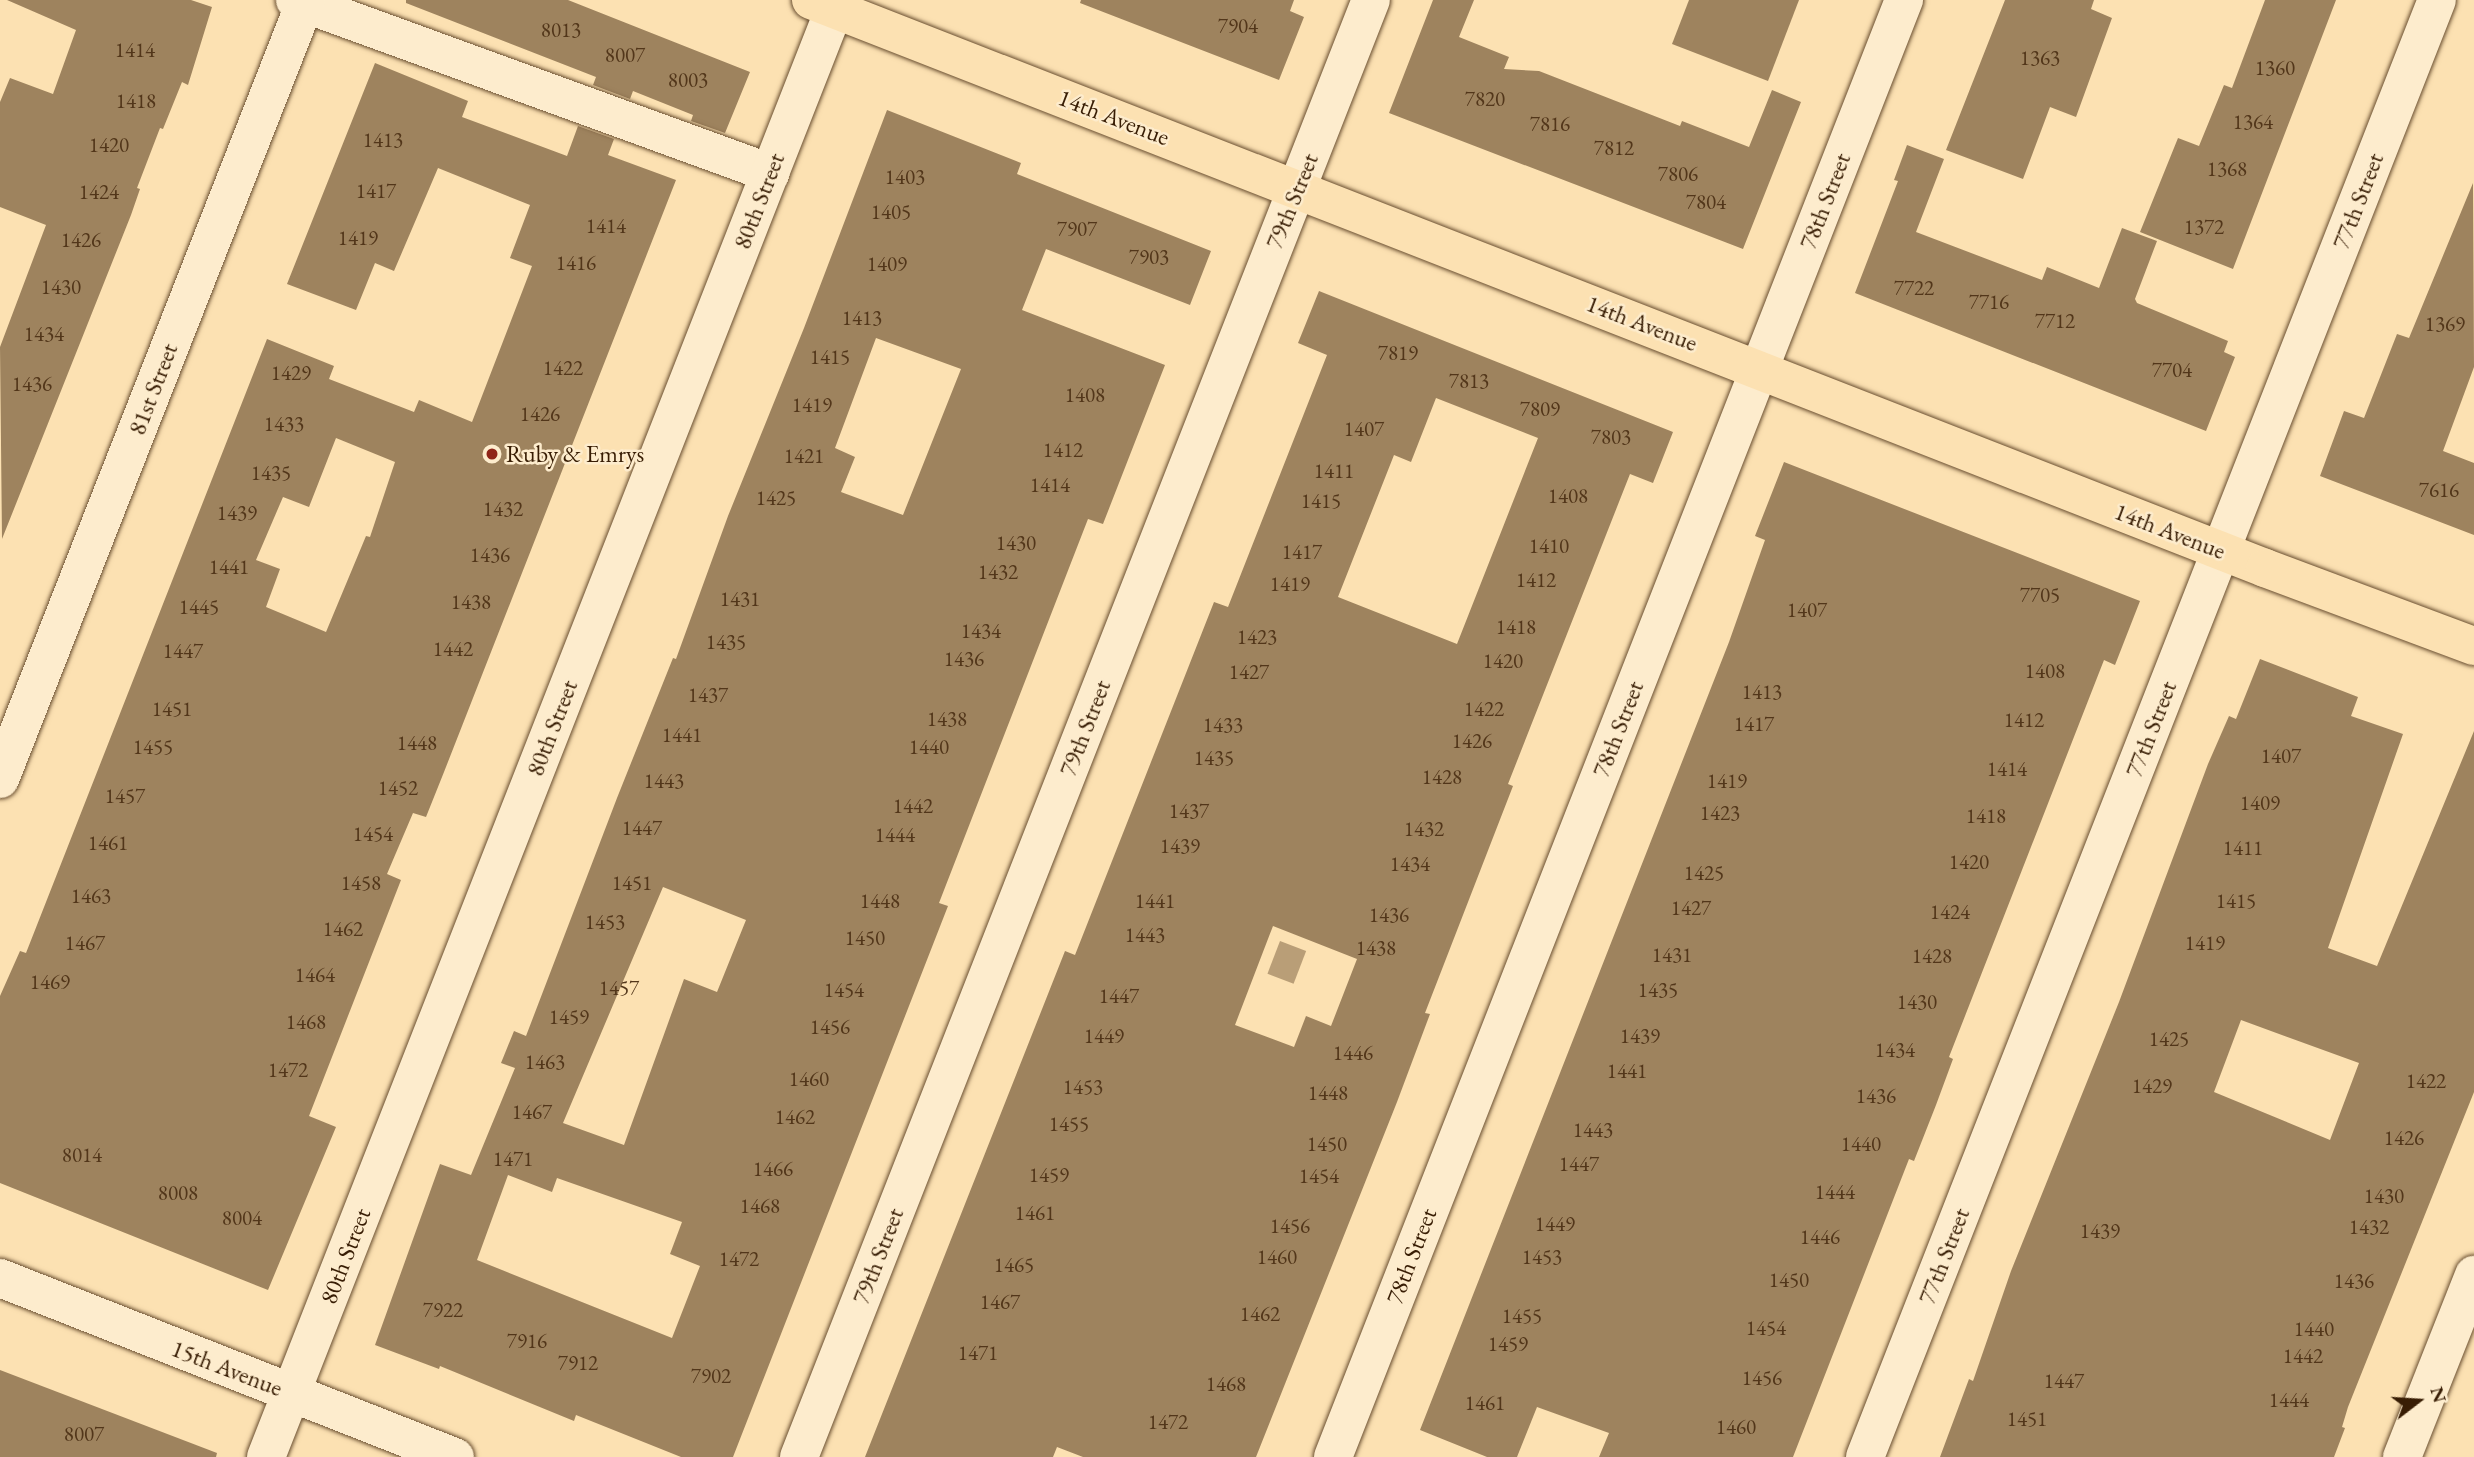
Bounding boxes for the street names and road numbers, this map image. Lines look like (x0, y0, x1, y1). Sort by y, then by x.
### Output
street label: 14th Avenue (1054, 83, 1174, 151)
street label: 80th Street (728, 149, 790, 253)
street label: 79th Street (1260, 149, 1324, 253)
street label: 78th Street (1794, 149, 1856, 253)
street label: 77th Street (2327, 149, 2389, 253)
street label: 14th Avenue (1582, 289, 1702, 357)
street label: 81st Street (122, 339, 184, 439)
street label: 14th Avenue (2110, 497, 2230, 565)
street label: 80th Street (521, 676, 583, 780)
street label: 79th Street (1054, 676, 1116, 780)
street label: 78th Street (1587, 677, 1649, 781)
street label: 77th Street (2120, 677, 2182, 781)
street label: 80th Street (314, 1204, 376, 1308)
street label: 79th Street (847, 1204, 909, 1308)
street label: 78th Street (1380, 1204, 1442, 1308)
street label: 77th Street (1913, 1204, 1975, 1308)
street label: 15th Avenue (167, 1334, 287, 1402)

